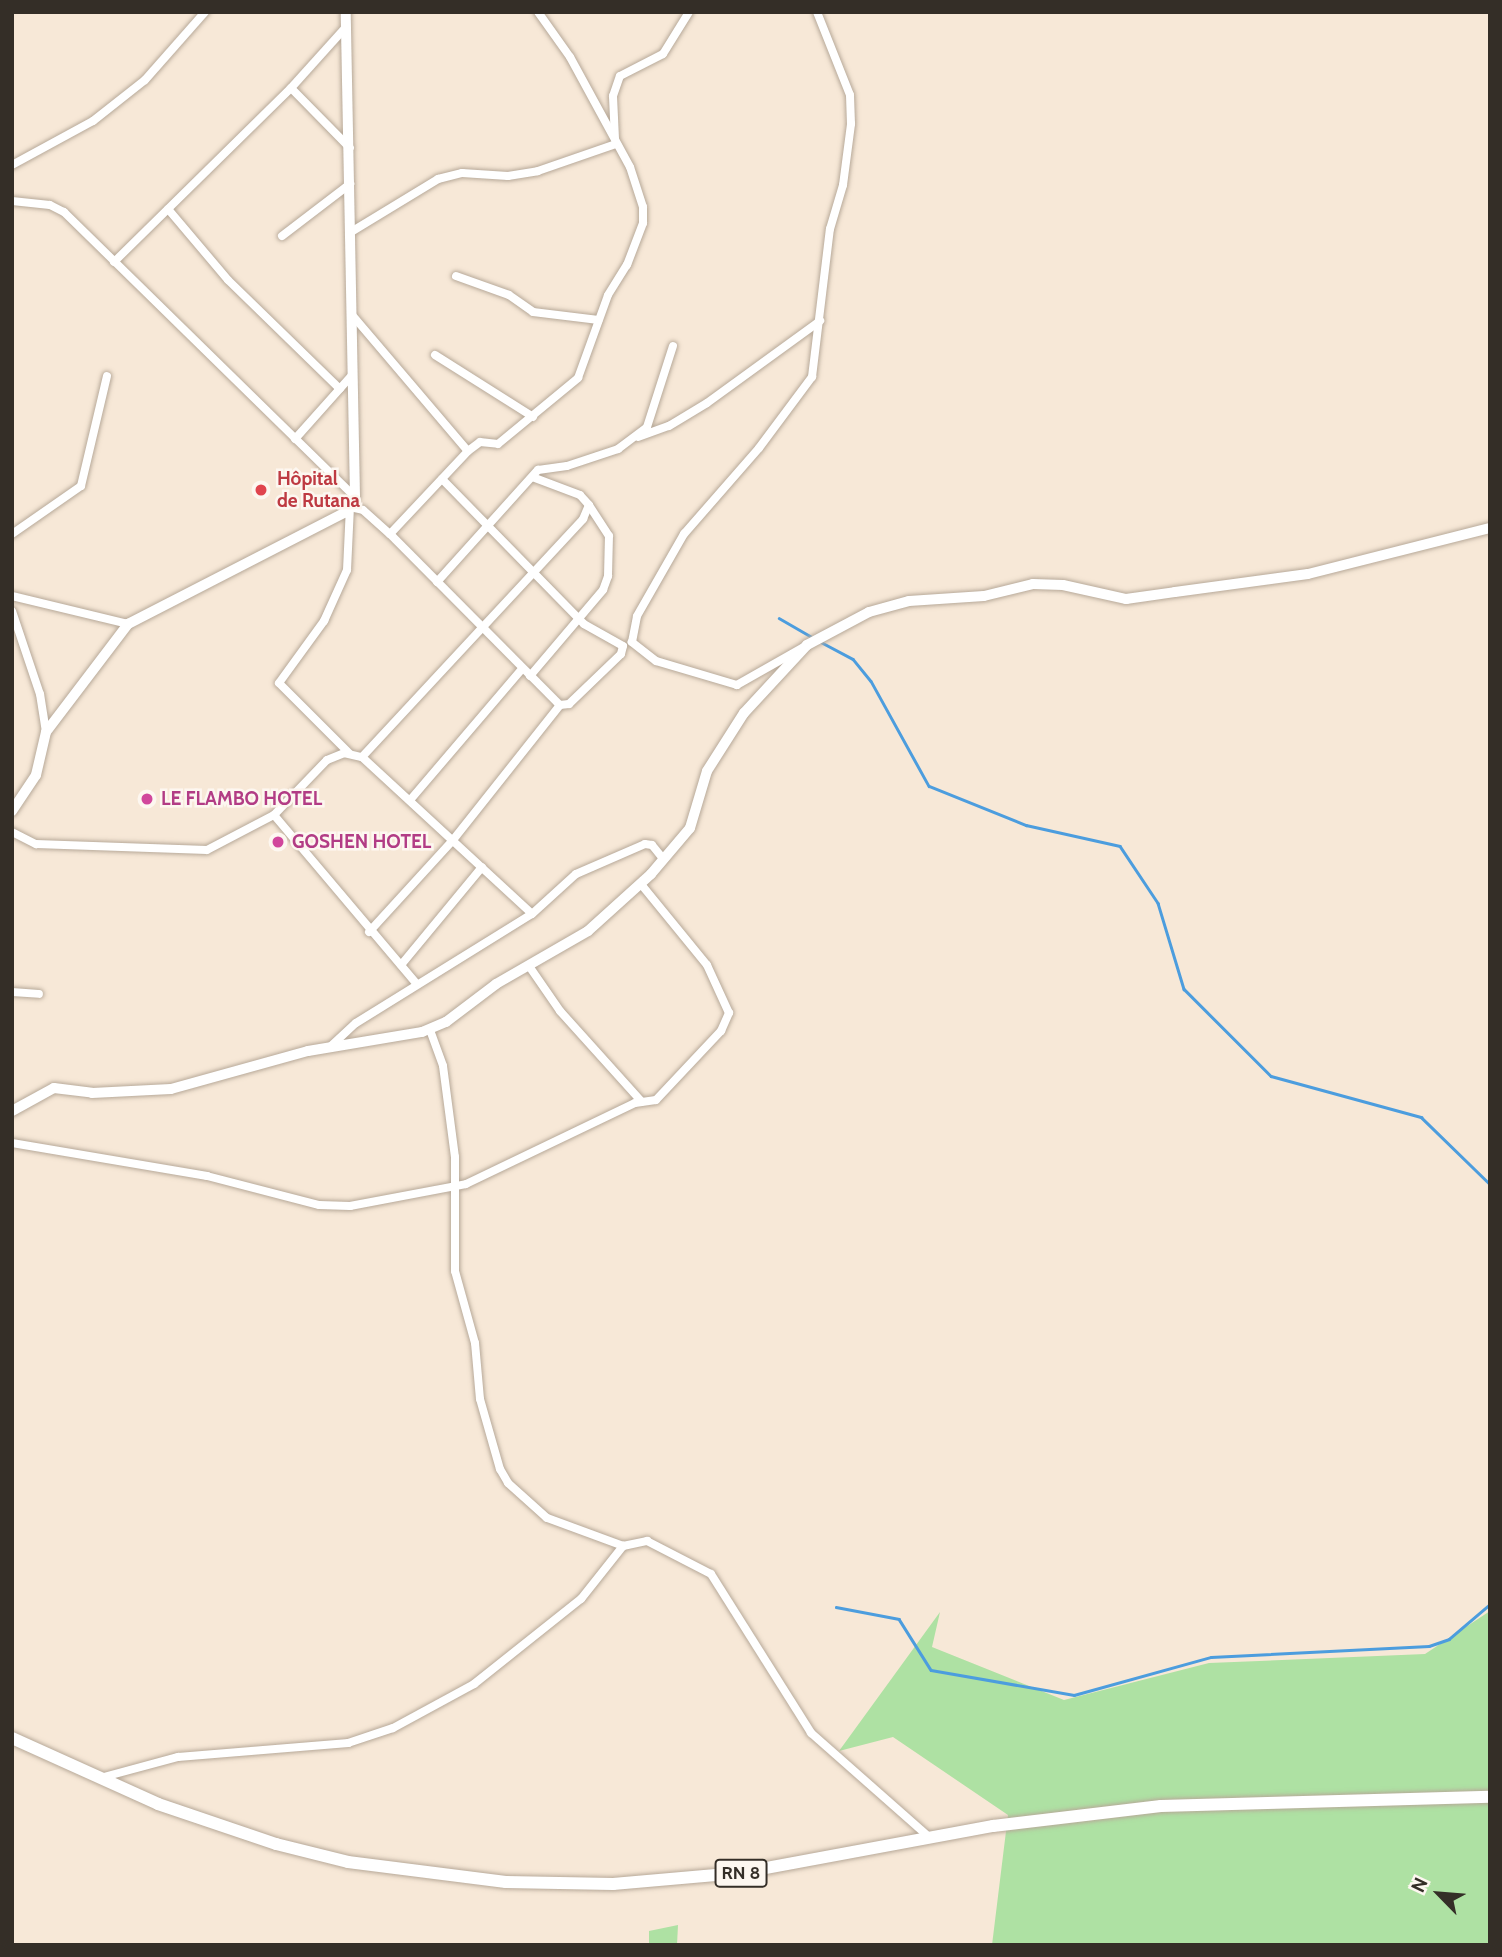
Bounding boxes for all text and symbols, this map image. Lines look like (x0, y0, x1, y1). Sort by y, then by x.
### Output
place label: Hôpital de Rutana (277, 468, 360, 512)
marker: Hôpital de Rutana (251, 480, 271, 500)
place label: LE FLAMBO HOTEL (161, 788, 322, 810)
marker: LE FLAMBO HOTEL (139, 791, 155, 807)
place label: GOSHEN HOTEL (292, 831, 431, 853)
marker: GOSHEN HOTEL (270, 834, 286, 850)
road number: RN 8 (713, 1858, 769, 1887)
north arrow (1404, 1859, 1474, 1929)
text: N (1406, 1874, 1433, 1896)

